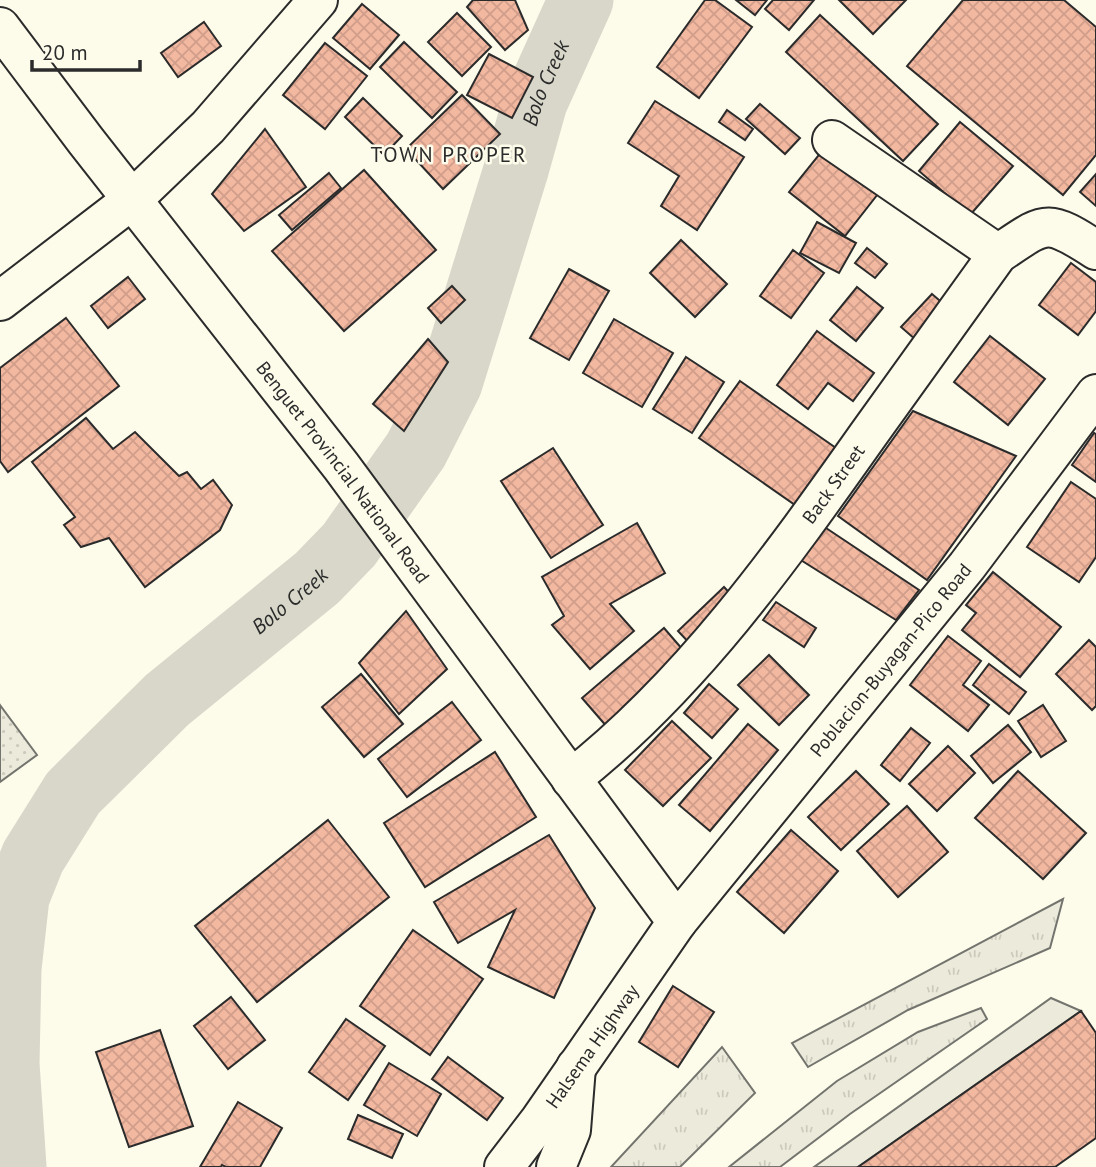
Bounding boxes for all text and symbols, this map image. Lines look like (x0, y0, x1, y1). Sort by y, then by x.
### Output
scale bar (32, 28, 140, 72)
water label: Bolo Creek (516, 34, 575, 129)
text: 20 m (42, 39, 88, 66)
district label: TOWN PROPER (371, 141, 527, 168)
street label: Benguet Provincial National Road (251, 356, 435, 588)
street label: Back Street (797, 439, 870, 528)
street label: Poblacion-Buyagan-Pico Road (805, 558, 976, 762)
water label: Bolo Creek (246, 561, 334, 640)
street label: Halsema Highway (540, 979, 644, 1113)

